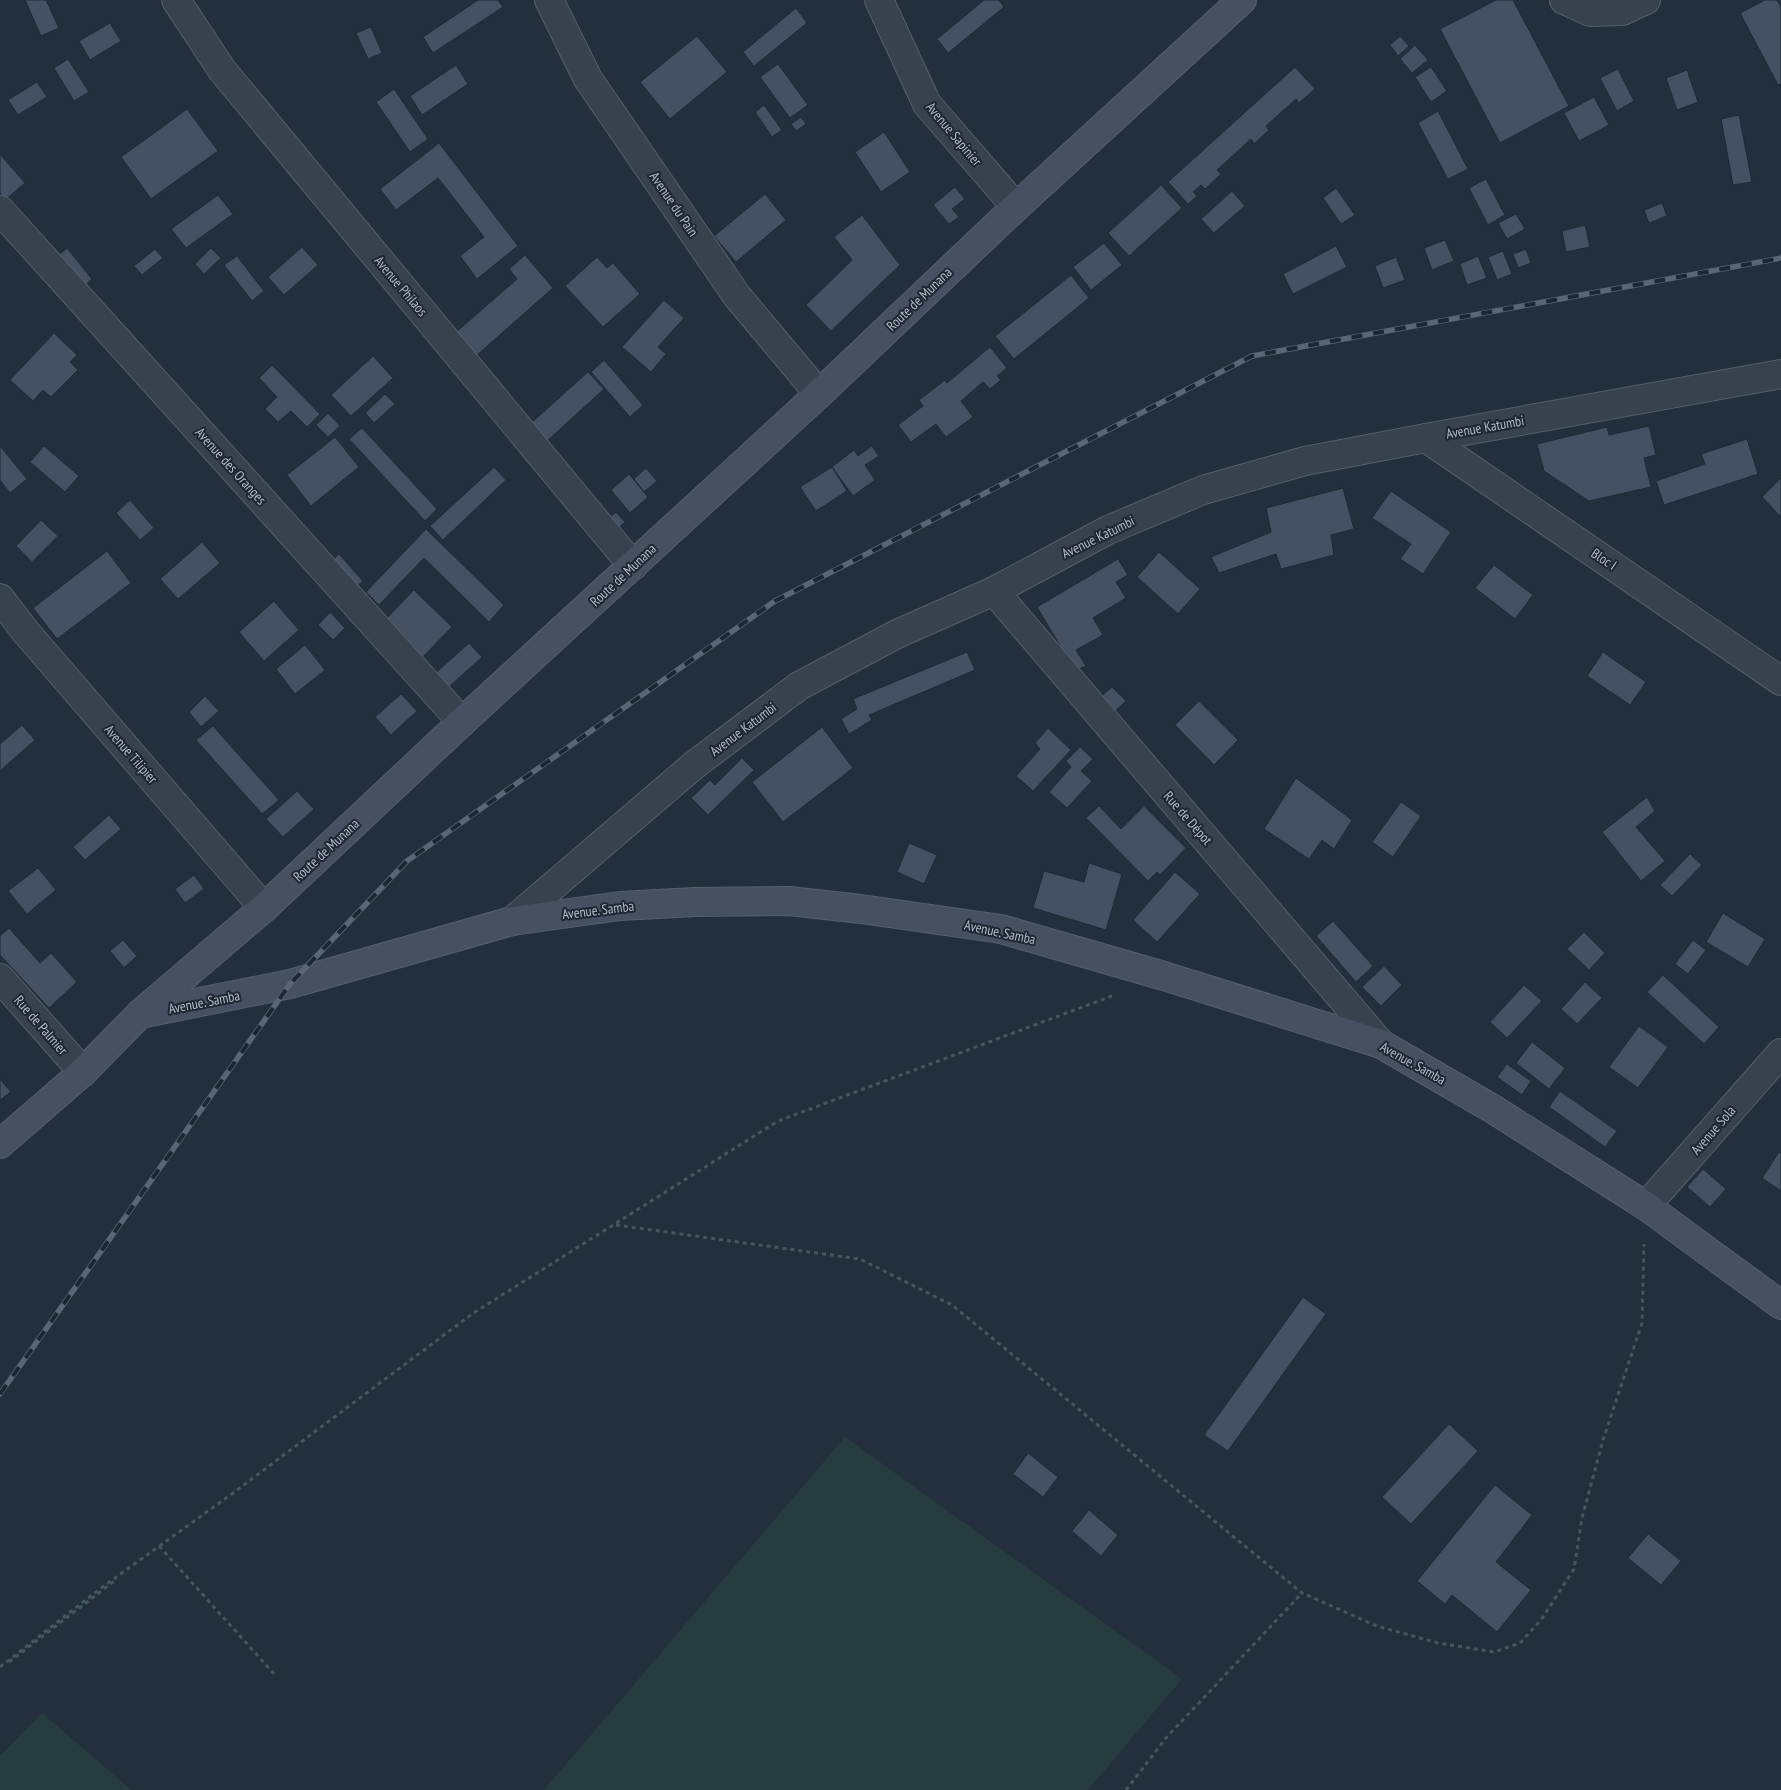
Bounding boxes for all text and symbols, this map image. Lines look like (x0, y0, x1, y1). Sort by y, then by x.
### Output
street label: Avenue Sapinier (922, 98, 986, 170)
street label: Avenue du Pain (646, 168, 702, 240)
street label: Avenue Philaos (370, 252, 432, 320)
street label: Route de Munana (883, 263, 955, 335)
street label: Avenue Katumbi (1445, 411, 1525, 443)
street label: Avenue des Oranges (192, 424, 271, 509)
street label: Avenue Katumbi (1059, 512, 1137, 562)
street label: Route de Munana (586, 540, 660, 610)
street label: Bloc I (1588, 544, 1620, 574)
street label: Avenue Katumbi (706, 698, 780, 760)
street label: Avenue Tilipier (100, 721, 162, 787)
street label: Rue de Dépot (1160, 787, 1216, 849)
street label: Route de Munana (289, 815, 363, 885)
street label: Avenue. Samba (561, 897, 635, 923)
street label: Avenue. Samba (963, 916, 1037, 948)
street label: Avenue. Samba (167, 986, 241, 1018)
street label: Rue de Palmier (10, 992, 72, 1059)
street label: Avenue. Samba (1377, 1038, 1449, 1088)
street label: Avenue Sola (1687, 1102, 1739, 1158)

